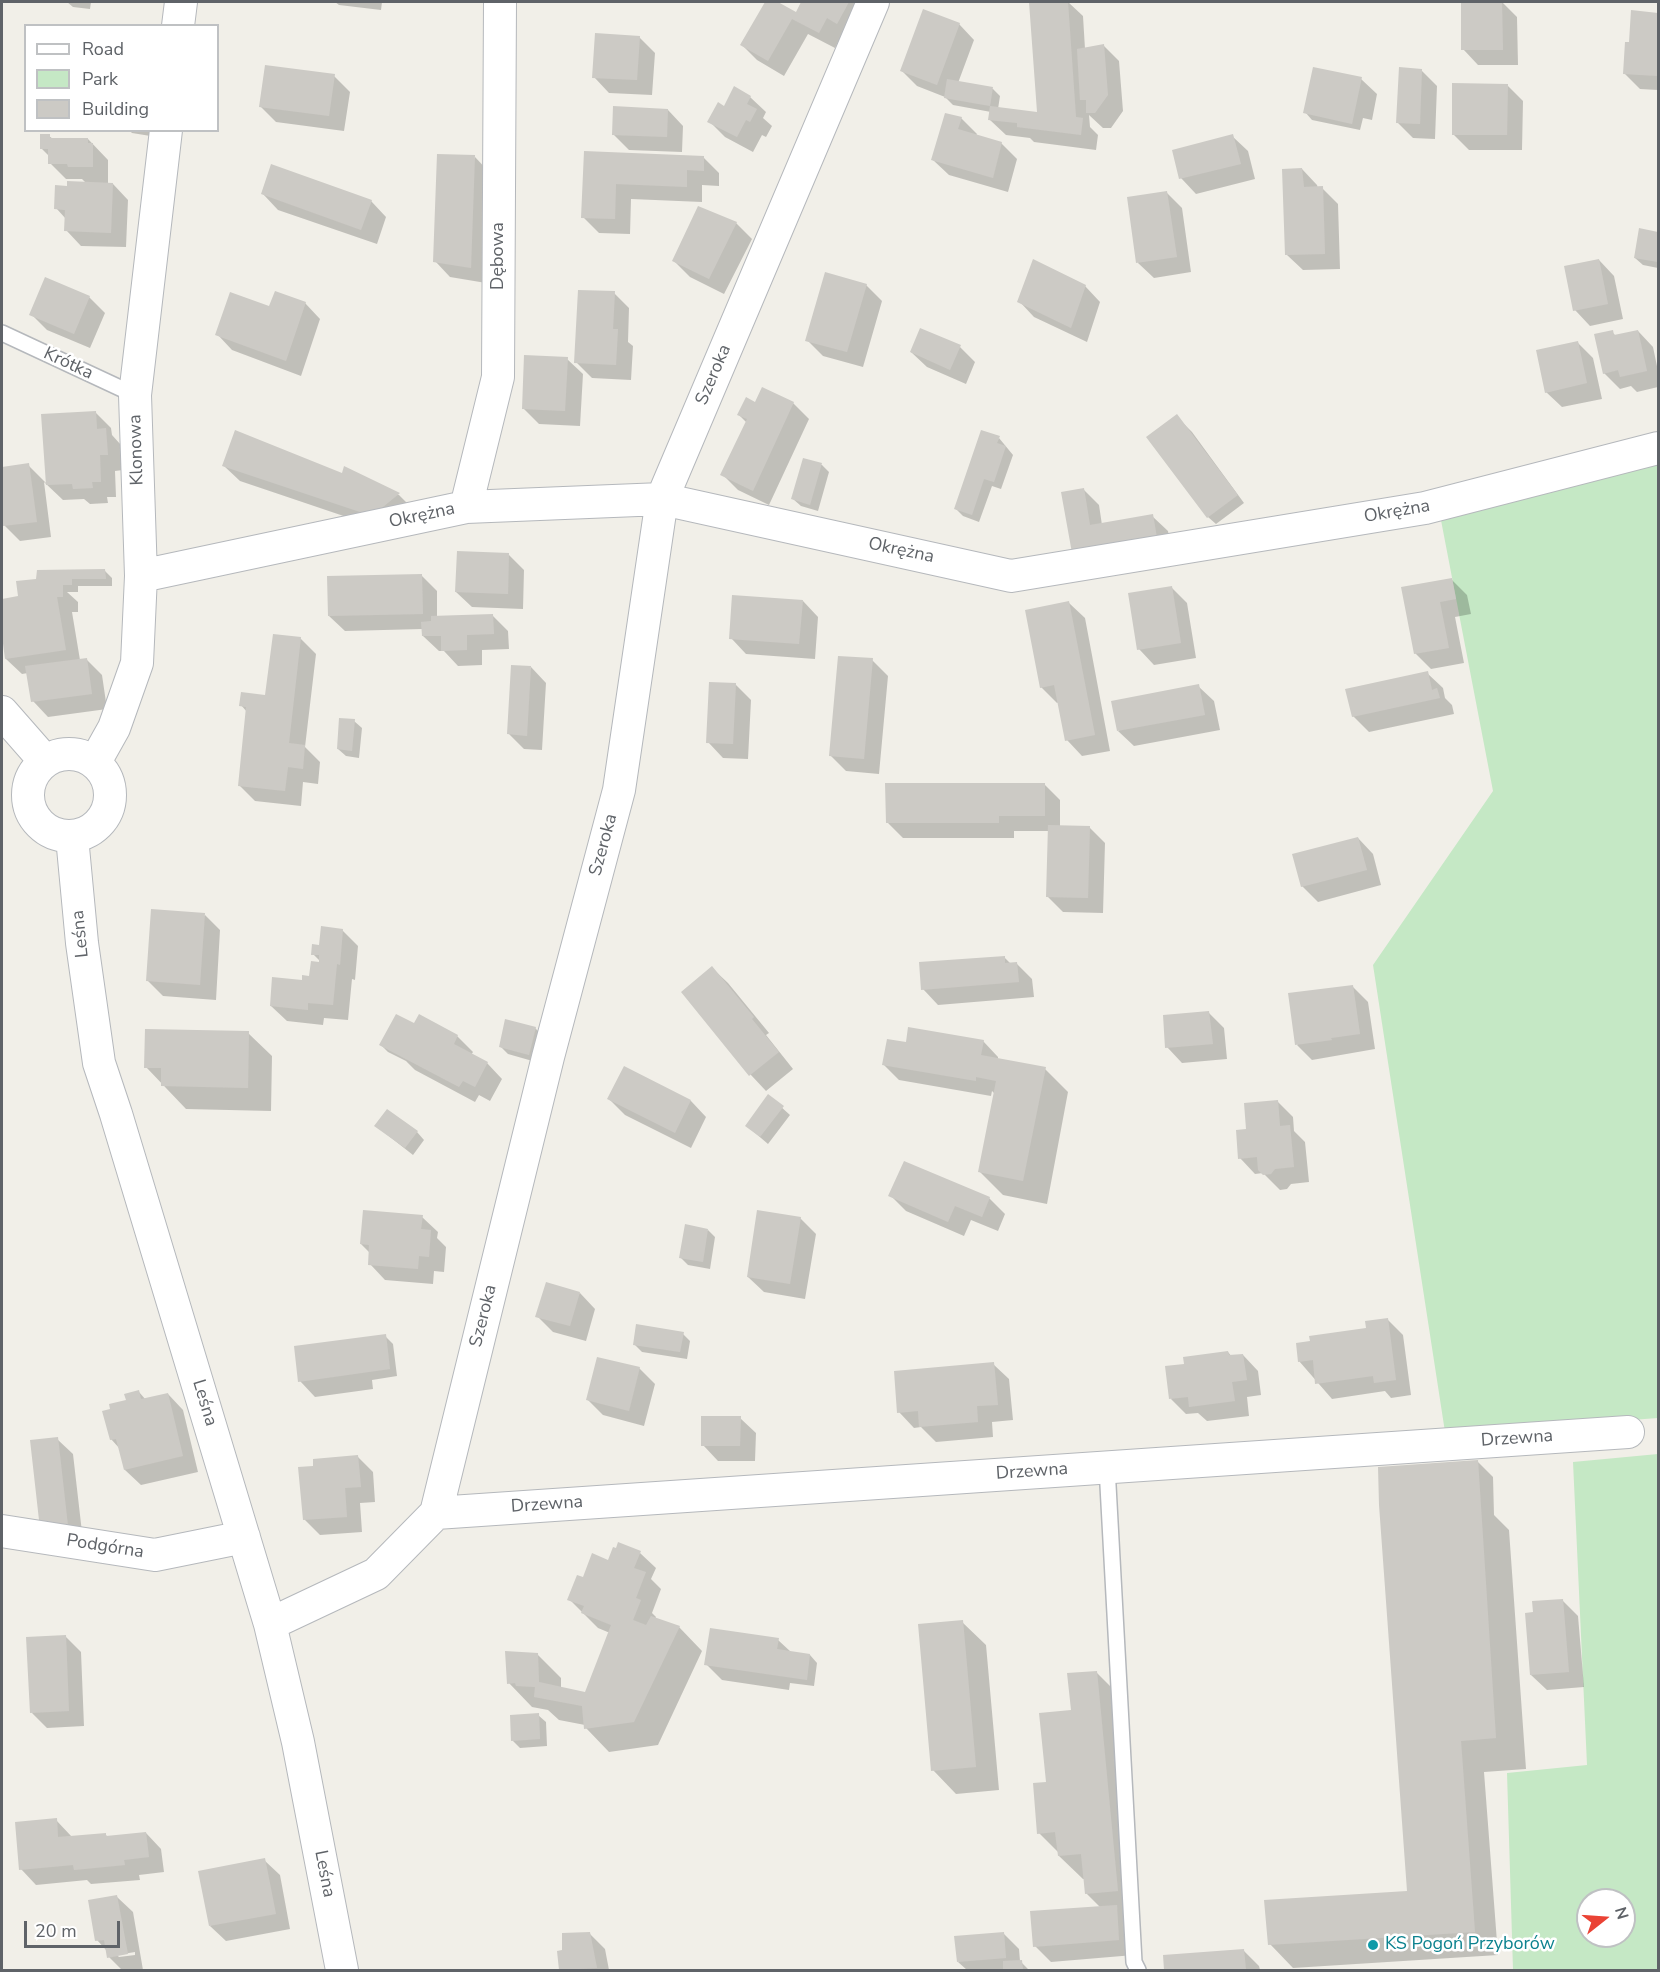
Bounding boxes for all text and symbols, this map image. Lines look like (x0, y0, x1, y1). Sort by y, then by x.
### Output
legend (24, 24, 219, 132)
text: Road (82, 37, 124, 61)
text: Park (82, 67, 118, 91)
text: Building (82, 97, 149, 121)
street label: Dębowa (488, 222, 510, 290)
street label: Szeroka (692, 342, 736, 408)
street label: Krótka (40, 343, 96, 385)
street label: Klonowa (125, 414, 149, 486)
street label: Okrężna (1362, 496, 1432, 528)
street label: Okrężna (387, 498, 457, 534)
street label: Okrężna (866, 533, 936, 569)
street label: Szeroka (585, 811, 623, 879)
street label: Leśna (68, 909, 94, 959)
street label: Szeroka (466, 1283, 502, 1349)
street label: Leśna (187, 1377, 221, 1429)
street label: Drzewna (1480, 1426, 1554, 1452)
street label: Drzewna (995, 1459, 1069, 1485)
street label: Drzewna (510, 1492, 584, 1518)
street label: Podgórna (65, 1530, 145, 1564)
street label: Leśna (309, 1849, 339, 1899)
north arrow (1576, 1888, 1636, 1948)
text: N (1609, 1904, 1634, 1922)
scale bar (27, 1909, 123, 1947)
text: 20 m (35, 1919, 77, 1943)
place label: KS Pogoń Przyborów (1385, 1934, 1555, 1956)
marker: KS Pogoń Przyborów (1366, 1938, 1380, 1952)

